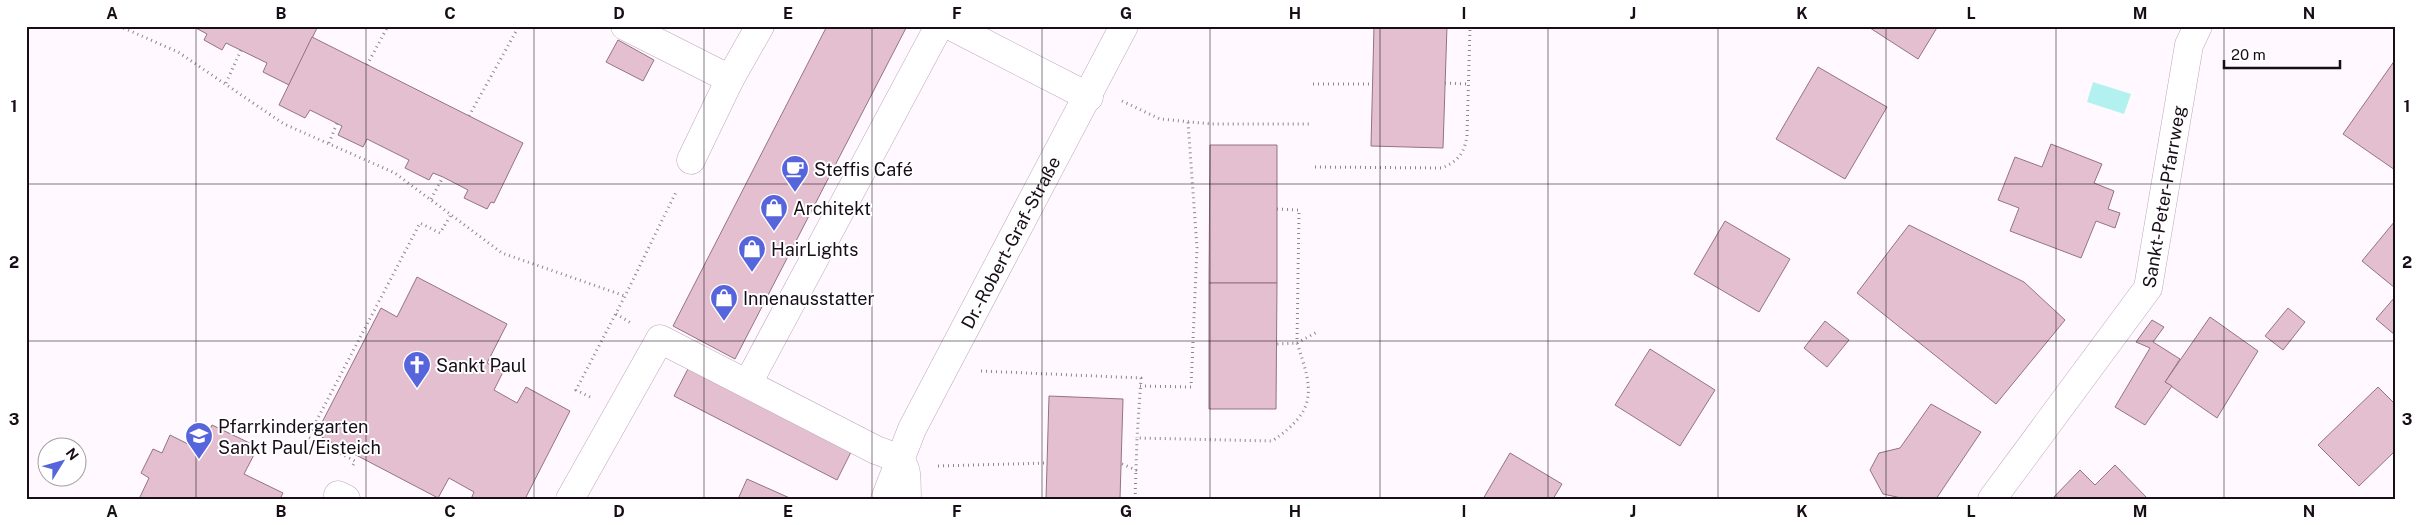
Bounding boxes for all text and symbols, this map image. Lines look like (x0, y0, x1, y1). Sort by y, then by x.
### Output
text: A (106, 4, 118, 23)
text: B (276, 4, 287, 23)
text: C (444, 4, 456, 23)
text: D (613, 4, 625, 23)
text: E (783, 4, 793, 23)
text: F (952, 4, 962, 23)
text: G (1120, 4, 1132, 23)
text: H (1289, 4, 1301, 23)
text: I (1462, 4, 1466, 23)
text: J (1630, 4, 1636, 23)
text: K (1796, 4, 1808, 23)
text: L (1966, 4, 1976, 23)
text: M (2133, 4, 2147, 23)
text: N (2303, 4, 2315, 23)
scale bar (2224, 38, 2340, 70)
text: 20 m (2231, 46, 2266, 63)
text: 1 (11, 97, 17, 116)
text: 1 (2404, 97, 2410, 116)
street label: Sankt-Peter-Pfarrweg (2138, 104, 2189, 290)
street label: Dr.-Robert-Graf-Straße (956, 153, 1064, 332)
cafe icon: Steffis Café (780, 154, 810, 193)
place label: Steffis Café (814, 159, 913, 180)
shop icon: Architekt (759, 193, 789, 232)
place label: Architekt (793, 198, 871, 219)
shop icon: HairLights (737, 234, 767, 273)
place label: HairLights (771, 239, 858, 260)
text: 2 (9, 253, 19, 272)
text: 2 (2402, 253, 2412, 272)
shop icon: Innenausstatter (709, 283, 739, 322)
place label: Innenausstatter (743, 288, 874, 309)
church icon: Sankt Paul (402, 350, 432, 389)
place label: Sankt Paul (436, 355, 527, 376)
text: 3 (9, 410, 19, 429)
text: 3 (2402, 410, 2412, 429)
place label: Pfarrkindergarten Sankt Paul/Eisteich (218, 416, 381, 458)
school or university icon: Pfarrkindergarten Sankt Paul/Eisteich (184, 421, 214, 460)
north arrow (38, 438, 88, 488)
text: N (63, 445, 82, 463)
text: A (106, 502, 118, 521)
text: B (276, 502, 287, 521)
text: C (444, 502, 456, 521)
text: D (613, 502, 625, 521)
text: E (783, 502, 793, 521)
text: F (952, 502, 962, 521)
text: G (1120, 502, 1132, 521)
text: H (1289, 502, 1301, 521)
text: I (1462, 502, 1466, 521)
text: J (1630, 502, 1636, 521)
text: K (1796, 502, 1808, 521)
text: L (1966, 502, 1976, 521)
text: M (2133, 502, 2147, 521)
text: N (2303, 502, 2315, 521)

